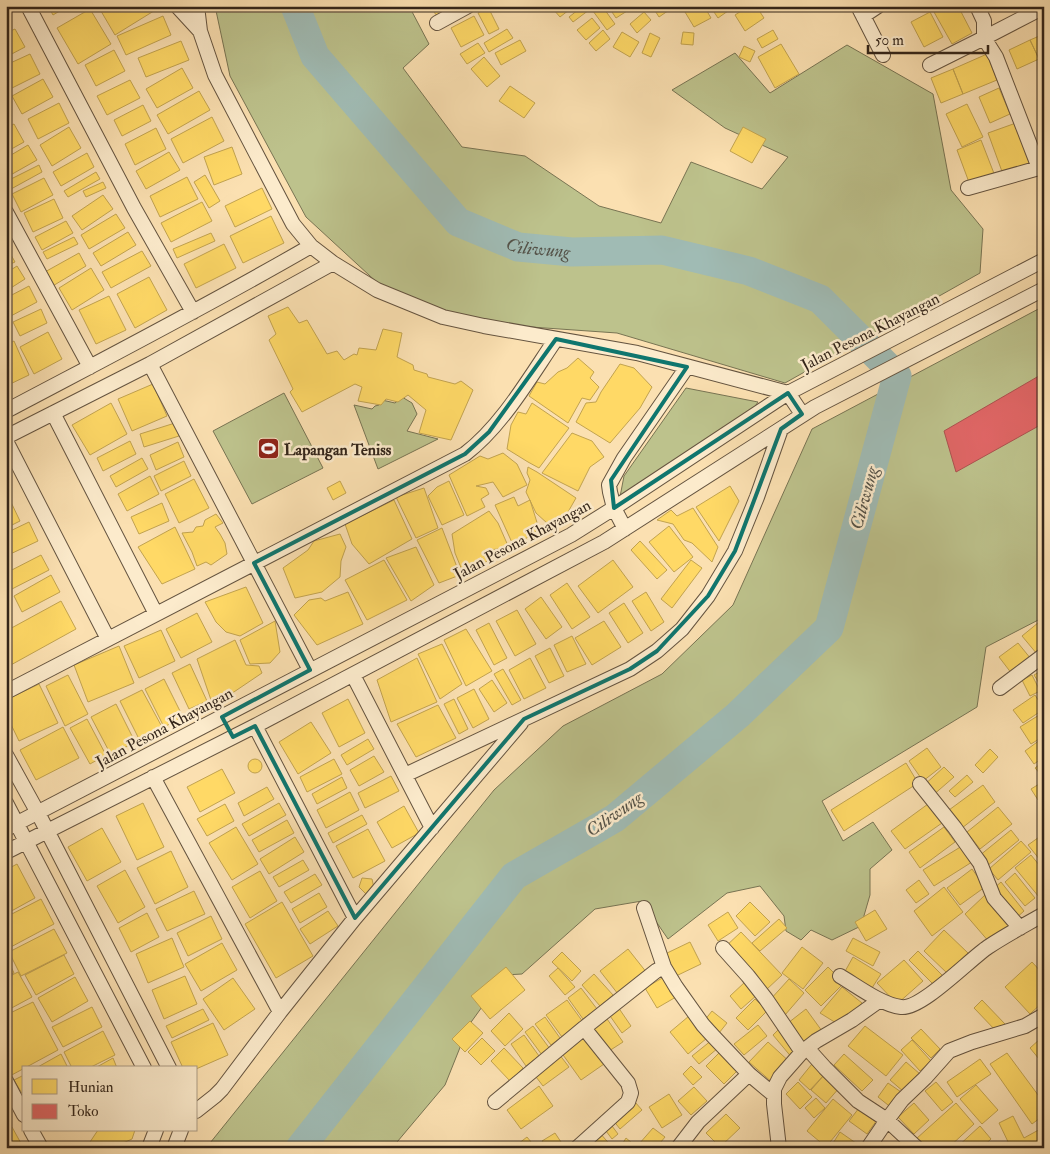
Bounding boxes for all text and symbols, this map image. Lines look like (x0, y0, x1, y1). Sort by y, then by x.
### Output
scale bar (868, 22, 988, 54)
text: 50 m (875, 31, 904, 50)
water label: Ciliwung (502, 232, 572, 264)
street label: Jalan Pesona Khayangan (797, 288, 943, 377)
sports icon: Lapangan Teniss (256, 437, 280, 461)
place label: Lapangan Teniss (284, 440, 392, 461)
water label: Ciliwung (845, 463, 884, 532)
street label: Jalan Pesona Khayangan (450, 495, 595, 586)
street label: Jalan Pesona Khayangan (92, 683, 237, 774)
water label: Ciliwung (581, 786, 648, 842)
legend (22, 1066, 198, 1132)
text: Hunian (68, 1078, 114, 1097)
text: Toko (68, 1102, 99, 1121)

